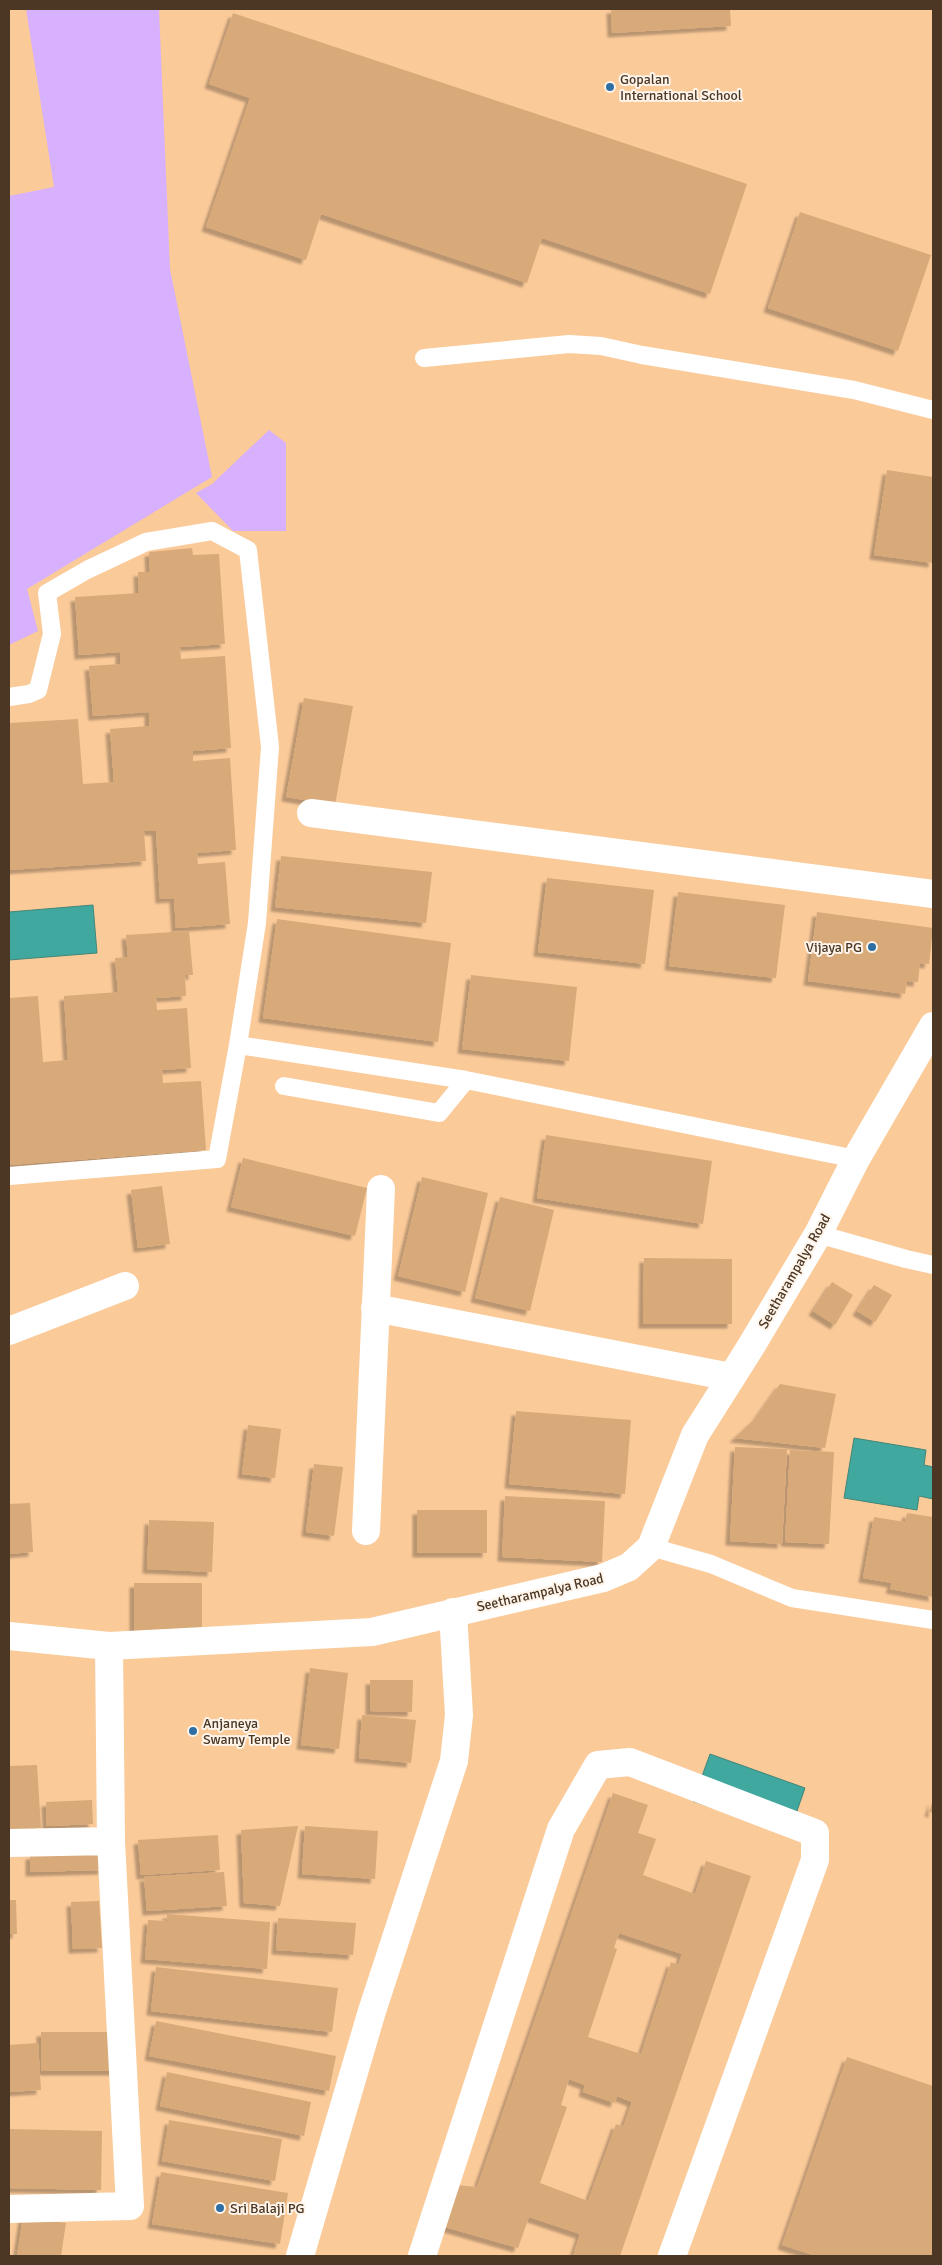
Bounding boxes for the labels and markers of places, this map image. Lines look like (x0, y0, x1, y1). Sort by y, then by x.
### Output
place label: Gopalan International School (620, 71, 742, 104)
marker: Gopalan International School (604, 81, 616, 93)
place label: Vijaya PG (806, 939, 862, 956)
marker: Vijaya PG (866, 941, 878, 953)
place label: Anjaneya Swamy Temple (203, 1715, 290, 1748)
marker: Anjaneya Swamy Temple (187, 1725, 199, 1737)
place label: Sri Balaji PG (230, 2200, 305, 2217)
marker: Sri Balaji PG (214, 2202, 226, 2214)

